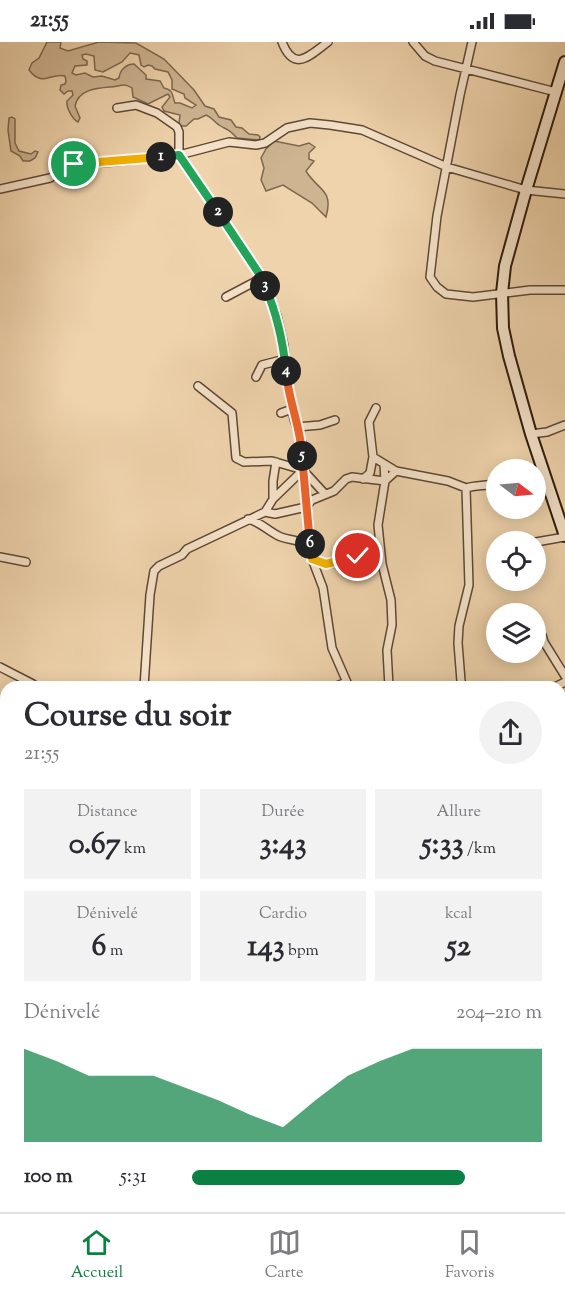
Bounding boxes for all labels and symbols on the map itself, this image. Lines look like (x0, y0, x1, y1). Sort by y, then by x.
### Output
pin (48, 138, 99, 189)
pin: 1 (146, 142, 176, 172)
pin: 2 (203, 197, 233, 227)
pin: 3 (250, 271, 280, 301)
pin: 4 (271, 356, 301, 386)
pin: 5 (287, 441, 317, 471)
north arrow (486, 459, 546, 519)
pin: 6 (295, 529, 325, 559)
pin (332, 530, 383, 581)

